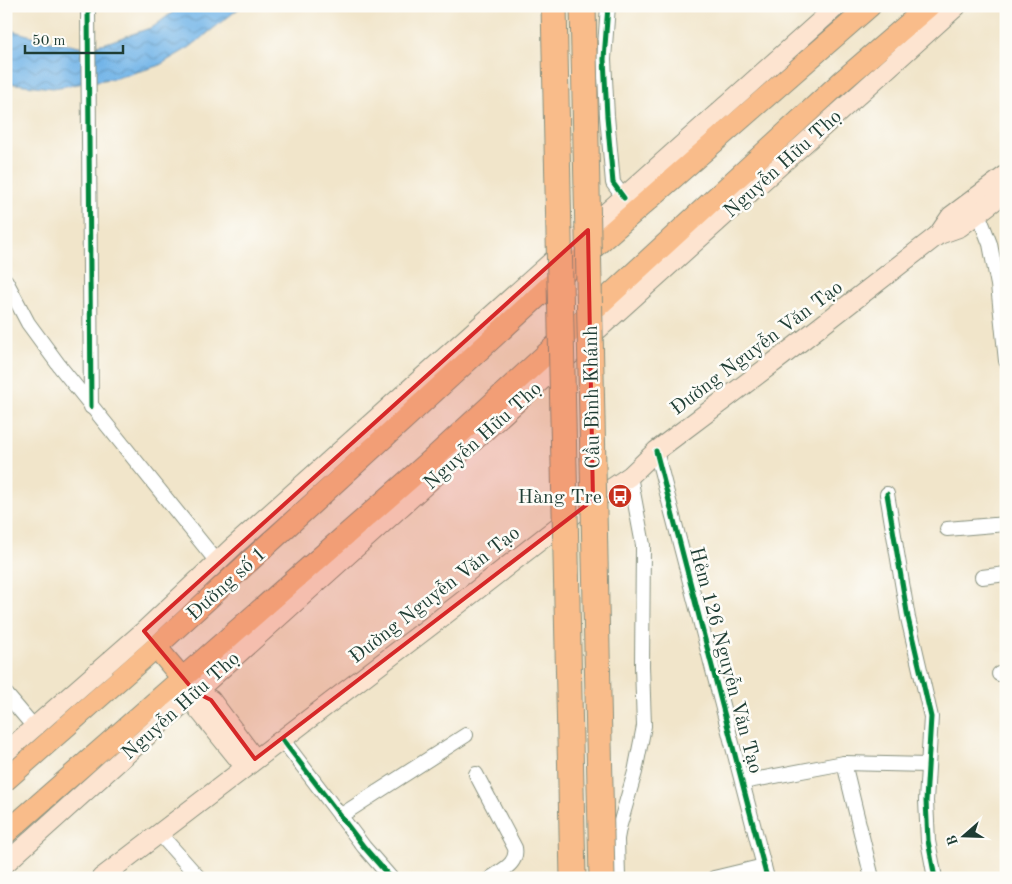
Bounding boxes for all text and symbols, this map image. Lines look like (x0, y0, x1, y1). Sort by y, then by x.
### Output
scale bar (25, 22, 122, 54)
text: 50 m (32, 34, 66, 49)
street label: Nguyễn Hữu Thọ (720, 106, 846, 222)
street label: Đường Nguyễn Văn Tạo (667, 277, 847, 420)
street label: Cầu Bình Khánh (580, 325, 604, 469)
street label: Nguyễn Hữu Thọ (420, 378, 546, 494)
bus stop icon: Hàng Tre (607, 483, 633, 509)
place label: Hàng Tre (517, 488, 602, 508)
street label: Đường Nguyễn Văn Tạo (346, 522, 524, 668)
street label: Đường số 1 (184, 544, 271, 625)
street label: Hẻm 126 Nguyễn Văn Tạo (685, 545, 766, 776)
street label: Nguyễn Hữu Thọ (118, 648, 244, 764)
north arrow (940, 812, 990, 862)
text: B (944, 833, 961, 847)

